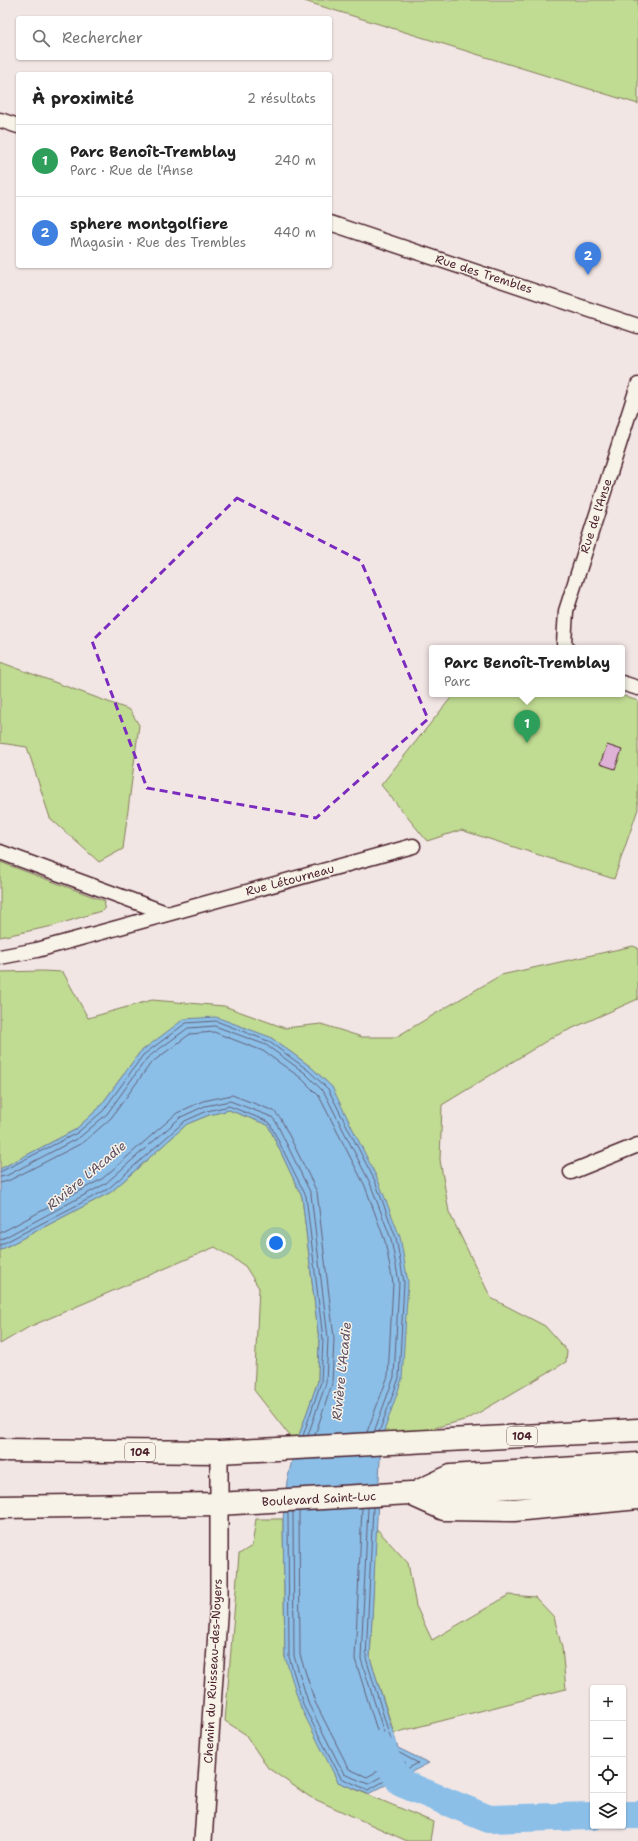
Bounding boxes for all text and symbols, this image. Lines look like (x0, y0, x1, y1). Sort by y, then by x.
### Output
search box (16, 16, 332, 60)
icon: search (30, 27, 52, 49)
text: Rechercher (62, 28, 143, 48)
text: À proximité (32, 87, 134, 109)
text: 2 résultats (247, 90, 316, 107)
text: Parc Benoît-Tremblay (70, 142, 236, 162)
text: 1 (42, 152, 48, 169)
text: 240 m (274, 152, 316, 169)
text: Parc · Rue de l'Anse (70, 162, 193, 179)
text: sphere montgolfiere (70, 214, 228, 234)
text: 2 (40, 224, 50, 241)
text: 440 m (274, 224, 316, 241)
text: Magasin · Rue des Trembles (70, 234, 246, 251)
pin: 2 (575, 242, 601, 275)
street label: Rue des Trembles (433, 251, 535, 297)
street label: Rue de l'Anse (576, 476, 616, 555)
popup (429, 645, 625, 697)
text: Parc Benoît-Tremblay (444, 653, 610, 673)
text: Parc (444, 673, 471, 690)
pin: 1 (514, 710, 540, 743)
street label: Rue Létourneau (244, 860, 336, 900)
water label: Rivière L'Acadie (43, 1137, 130, 1214)
your location (266, 1233, 286, 1253)
water label: Rivière L'Acadie (328, 1321, 355, 1421)
road number: 104 (507, 1427, 537, 1445)
road number: 104 (125, 1443, 155, 1461)
street label: Boulevard Saint-Luc (261, 1488, 377, 1510)
street label: Chemin du Ruisseau-des-Noyers (200, 1578, 226, 1764)
map controls (590, 1685, 626, 1829)
button: + (590, 1685, 626, 1721)
button: − (590, 1721, 626, 1757)
button: locate (590, 1757, 626, 1793)
button: layers (590, 1793, 626, 1829)

